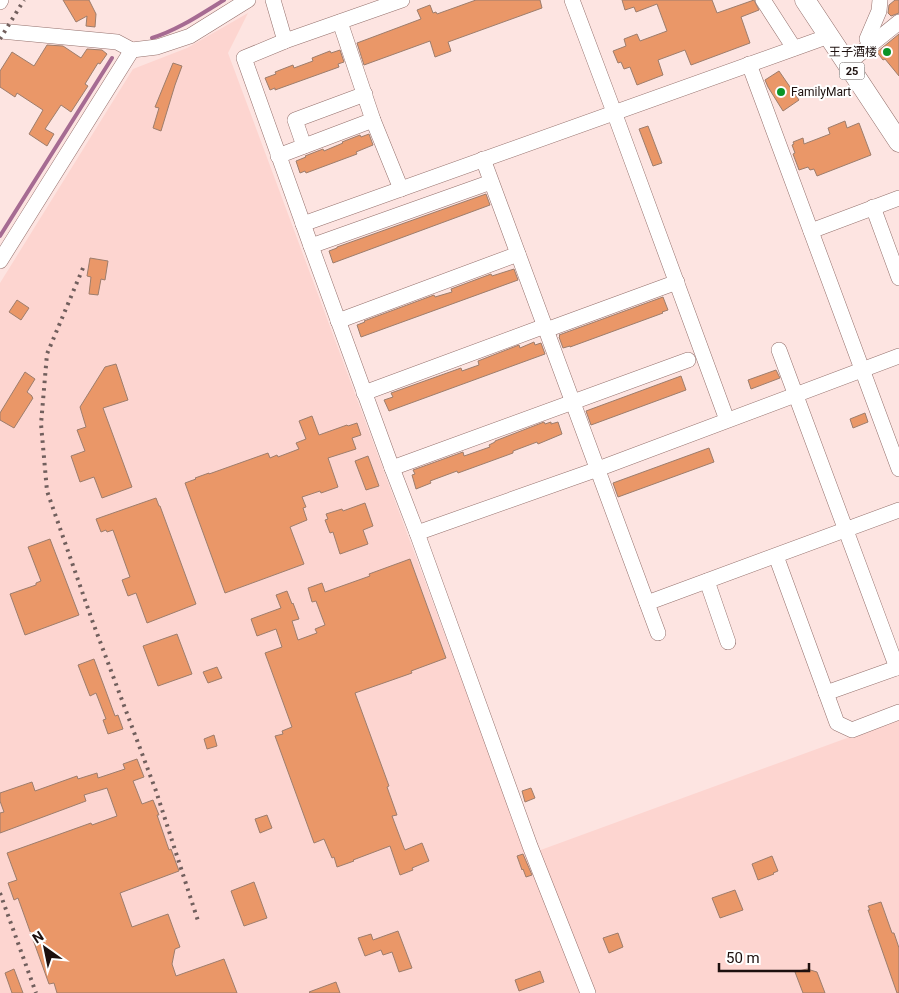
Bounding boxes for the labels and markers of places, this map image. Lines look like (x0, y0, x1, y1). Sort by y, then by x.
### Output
place label: 王子酒楼 (829, 45, 877, 59)
marker: 王子酒楼 (881, 46, 893, 58)
place label: FamilyMart (791, 85, 851, 99)
marker: FamilyMart (775, 86, 787, 98)

